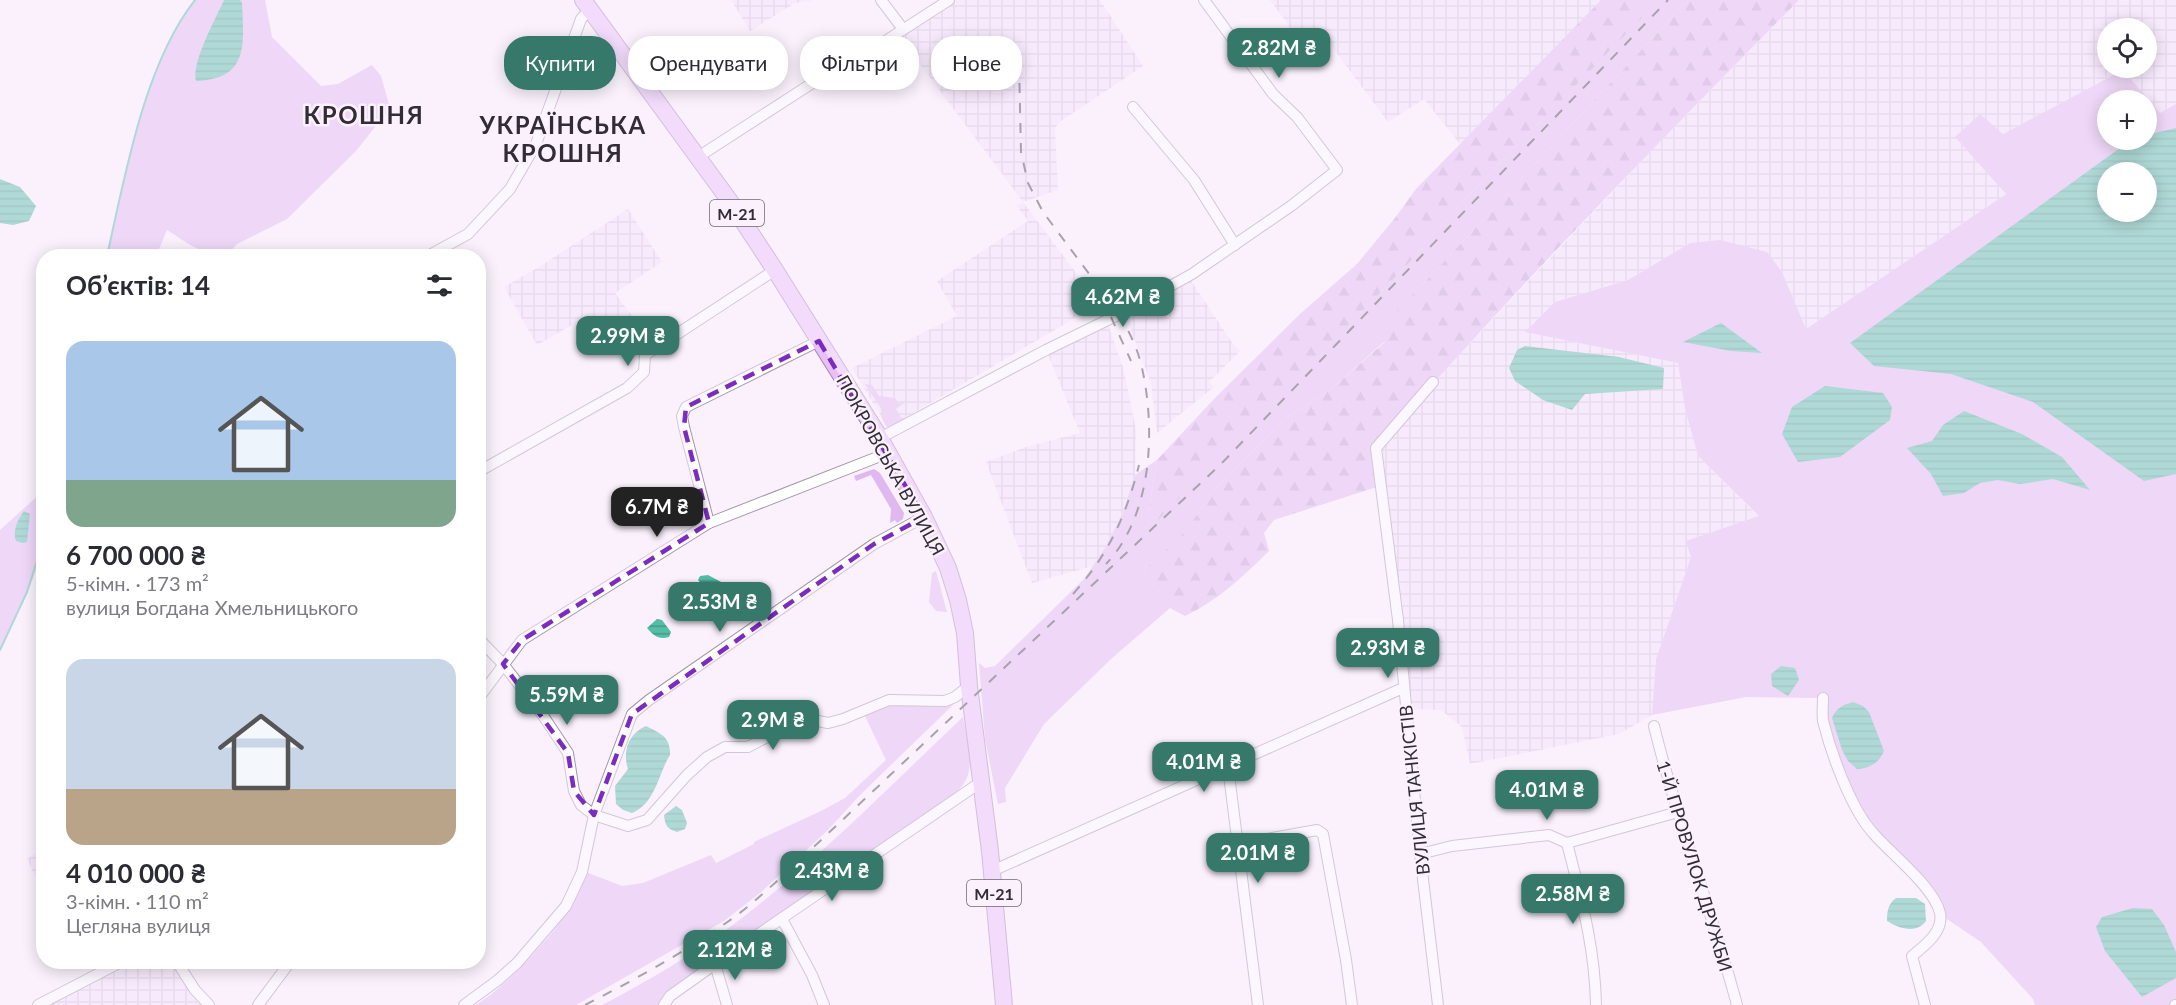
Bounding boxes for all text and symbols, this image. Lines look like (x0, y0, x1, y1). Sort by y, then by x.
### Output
map controls (2097, 18, 2157, 222)
button: locate (2097, 18, 2157, 78)
pin: 2.82M ₴ (1224, 28, 1334, 79)
text: 2.82M ₴ (1241, 35, 1317, 59)
chip: Купити (504, 36, 616, 90)
chip: Орендувати (628, 36, 788, 90)
chip: Фільтри (800, 36, 919, 90)
chip: Нове (931, 36, 1022, 90)
button: + (2097, 90, 2157, 150)
district label: КРОШНЯ (304, 100, 424, 129)
district label: УКРАЇНСЬКА КРОШНЯ (478, 110, 647, 167)
button: − (2097, 162, 2157, 222)
road number: М-21 (710, 200, 764, 226)
text: Об’єктів: 14 (66, 269, 210, 301)
icon: filters (423, 269, 456, 302)
pin: 4.62M ₴ (1068, 277, 1178, 328)
text: 4.62M ₴ (1085, 284, 1161, 308)
pin: 2.99M ₴ (573, 316, 683, 367)
text: 2.99M ₴ (590, 323, 666, 347)
street label: ПОКРОВСЬКА ВУЛИЦЯ (832, 371, 950, 559)
icon: home (207, 380, 315, 488)
pin: 6.7M ₴ (608, 487, 706, 538)
text: 6.7M ₴ (625, 494, 689, 518)
text: 6 700 000 ₴ (66, 539, 206, 571)
text: 5-кімн. · 173 m² (66, 571, 209, 595)
pin: 2.53M ₴ (665, 582, 775, 633)
text: 2.53M ₴ (682, 589, 758, 613)
text: вулиця Богдана Хмельницького (66, 595, 358, 619)
pin: 2.93M ₴ (1333, 628, 1443, 679)
text: 2.93M ₴ (1350, 635, 1426, 659)
pin: 5.59M ₴ (512, 675, 622, 726)
text: 5.59M ₴ (529, 682, 605, 706)
icon: home (207, 698, 315, 806)
pin: 2.9M ₴ (724, 700, 822, 751)
street label: ВУЛИЦЯ ТАНКІСТІВ (1394, 704, 1434, 876)
text: 2.9M ₴ (741, 707, 805, 731)
pin: 4.01M ₴ (1149, 742, 1259, 793)
text: 4.01M ₴ (1166, 749, 1242, 773)
street label: 1-Й ПРОВУЛОК ДРУЖБИ (1652, 758, 1738, 974)
pin: 4.01M ₴ (1492, 770, 1602, 821)
text: 4.01M ₴ (1509, 777, 1585, 801)
pin: 2.01M ₴ (1203, 833, 1313, 884)
text: 2.01M ₴ (1220, 840, 1296, 864)
pin: 2.43M ₴ (777, 851, 887, 902)
text: 4 010 000 ₴ (66, 857, 206, 889)
text: 2.43M ₴ (794, 858, 870, 882)
pin: 2.58M ₴ (1518, 874, 1628, 925)
road number: М-21 (967, 880, 1021, 906)
text: 2.58M ₴ (1535, 881, 1611, 905)
text: 3-кімн. · 110 m² (66, 889, 209, 913)
text: Цегляна вулиця (66, 913, 211, 937)
pin: 2.12M ₴ (680, 930, 790, 981)
text: 2.12M ₴ (697, 937, 773, 961)

